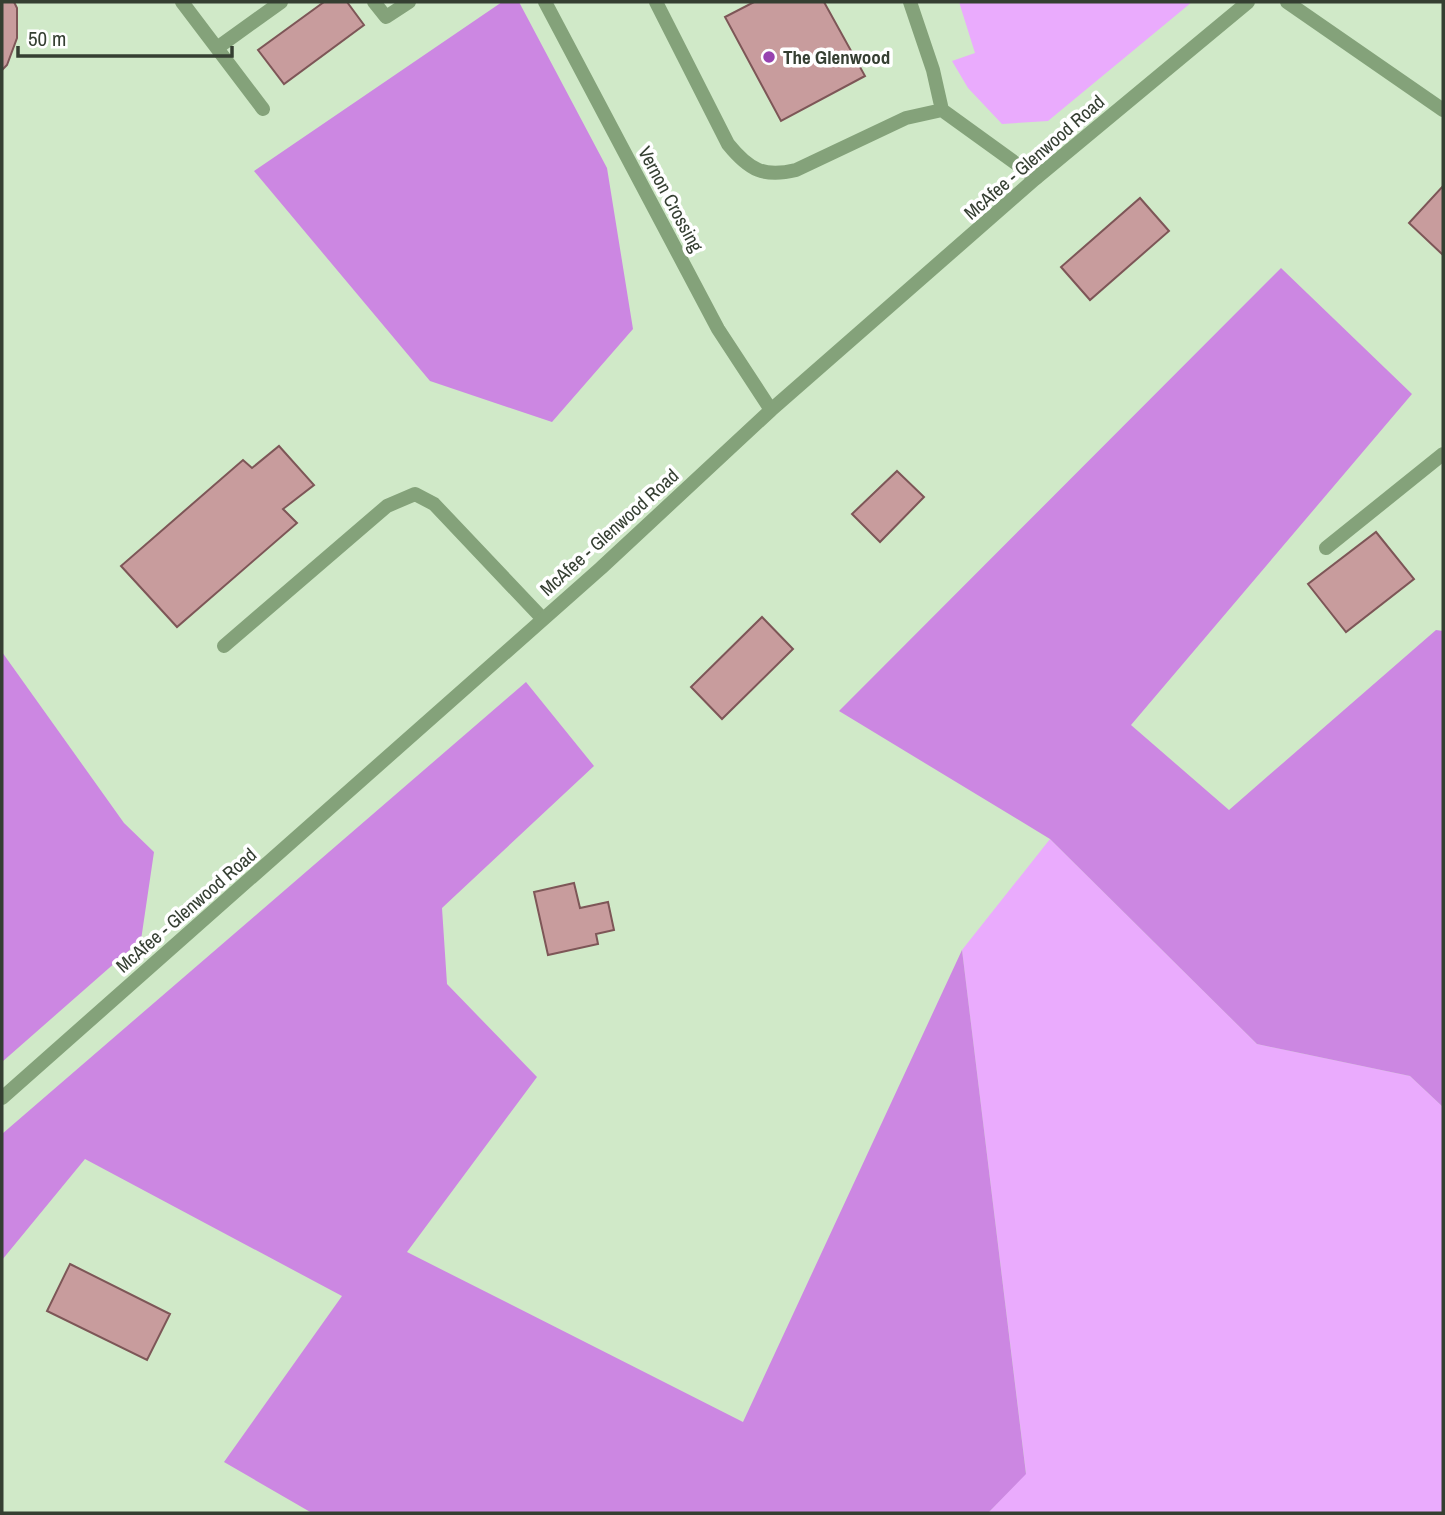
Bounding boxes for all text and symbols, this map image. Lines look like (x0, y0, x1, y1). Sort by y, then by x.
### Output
scale bar (18, 14, 231, 58)
text: 50 m (28, 24, 66, 53)
place label: The Glenwood (783, 44, 890, 70)
marker: The Glenwood (761, 49, 777, 65)
street label: McAfee - Glenwood Road (958, 89, 1110, 225)
street label: Vernon Crossing (632, 142, 710, 257)
street label: McAfee - Glenwood Road (534, 463, 684, 601)
street label: McAfee - Glenwood Road (110, 842, 262, 978)

